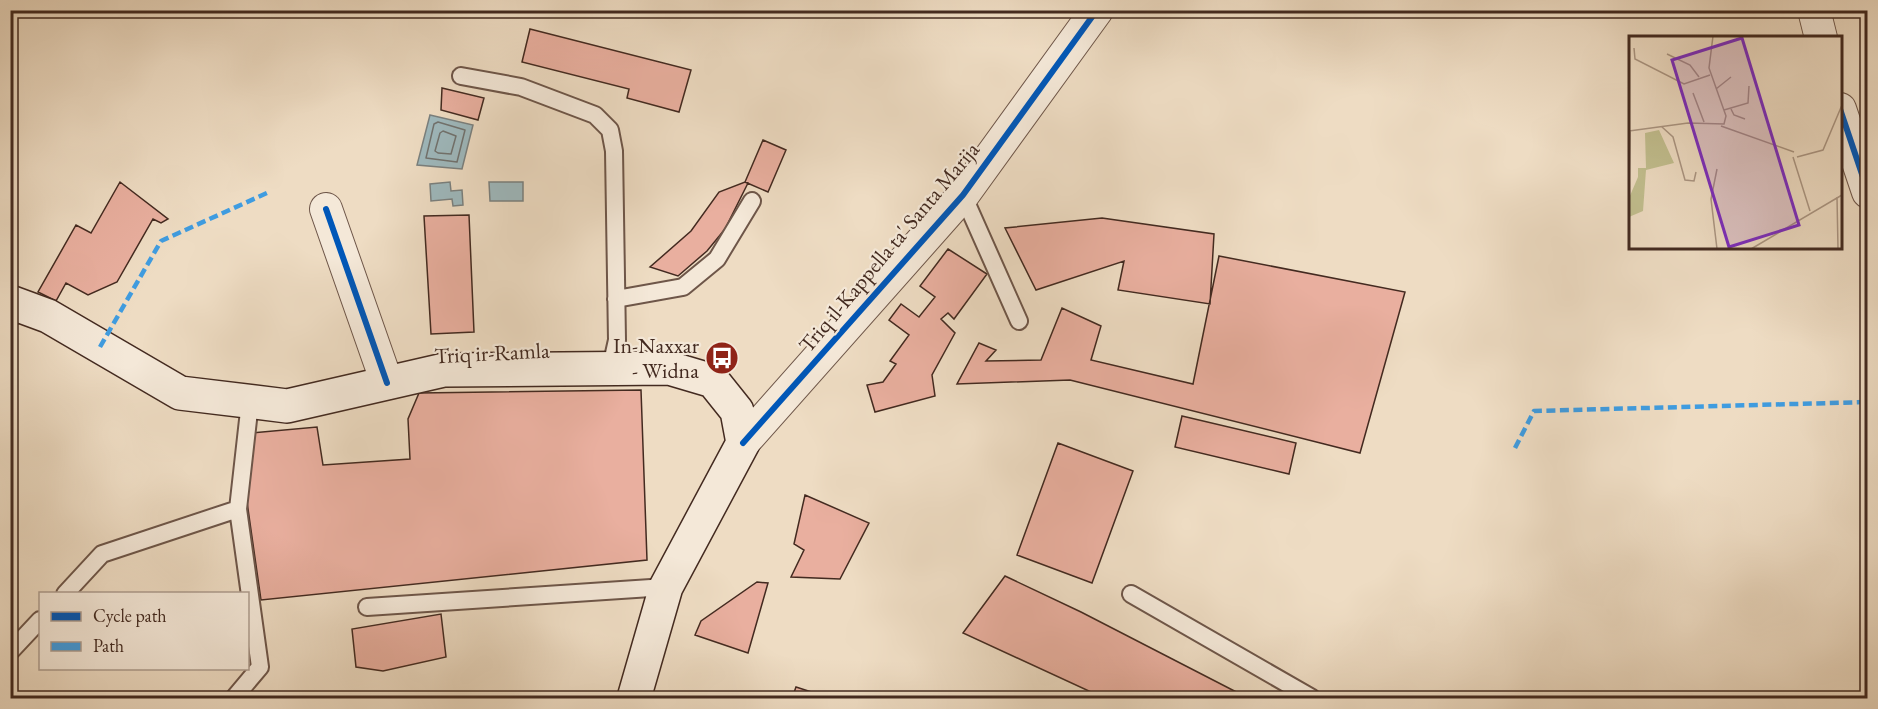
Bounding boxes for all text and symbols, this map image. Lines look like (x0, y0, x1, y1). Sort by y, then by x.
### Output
inset map (1629, 36, 1842, 249)
street label: Triq il-Kappella ta' Santa Marija (792, 135, 986, 358)
place label: In-Naxxar - Widna (613, 331, 700, 385)
street label: Triq ir-Ramla (434, 335, 551, 371)
bus stop icon: In-Naxxar - Widna (704, 340, 740, 376)
legend (39, 592, 249, 670)
text: Cycle path (93, 604, 167, 627)
text: Path (93, 634, 124, 657)

